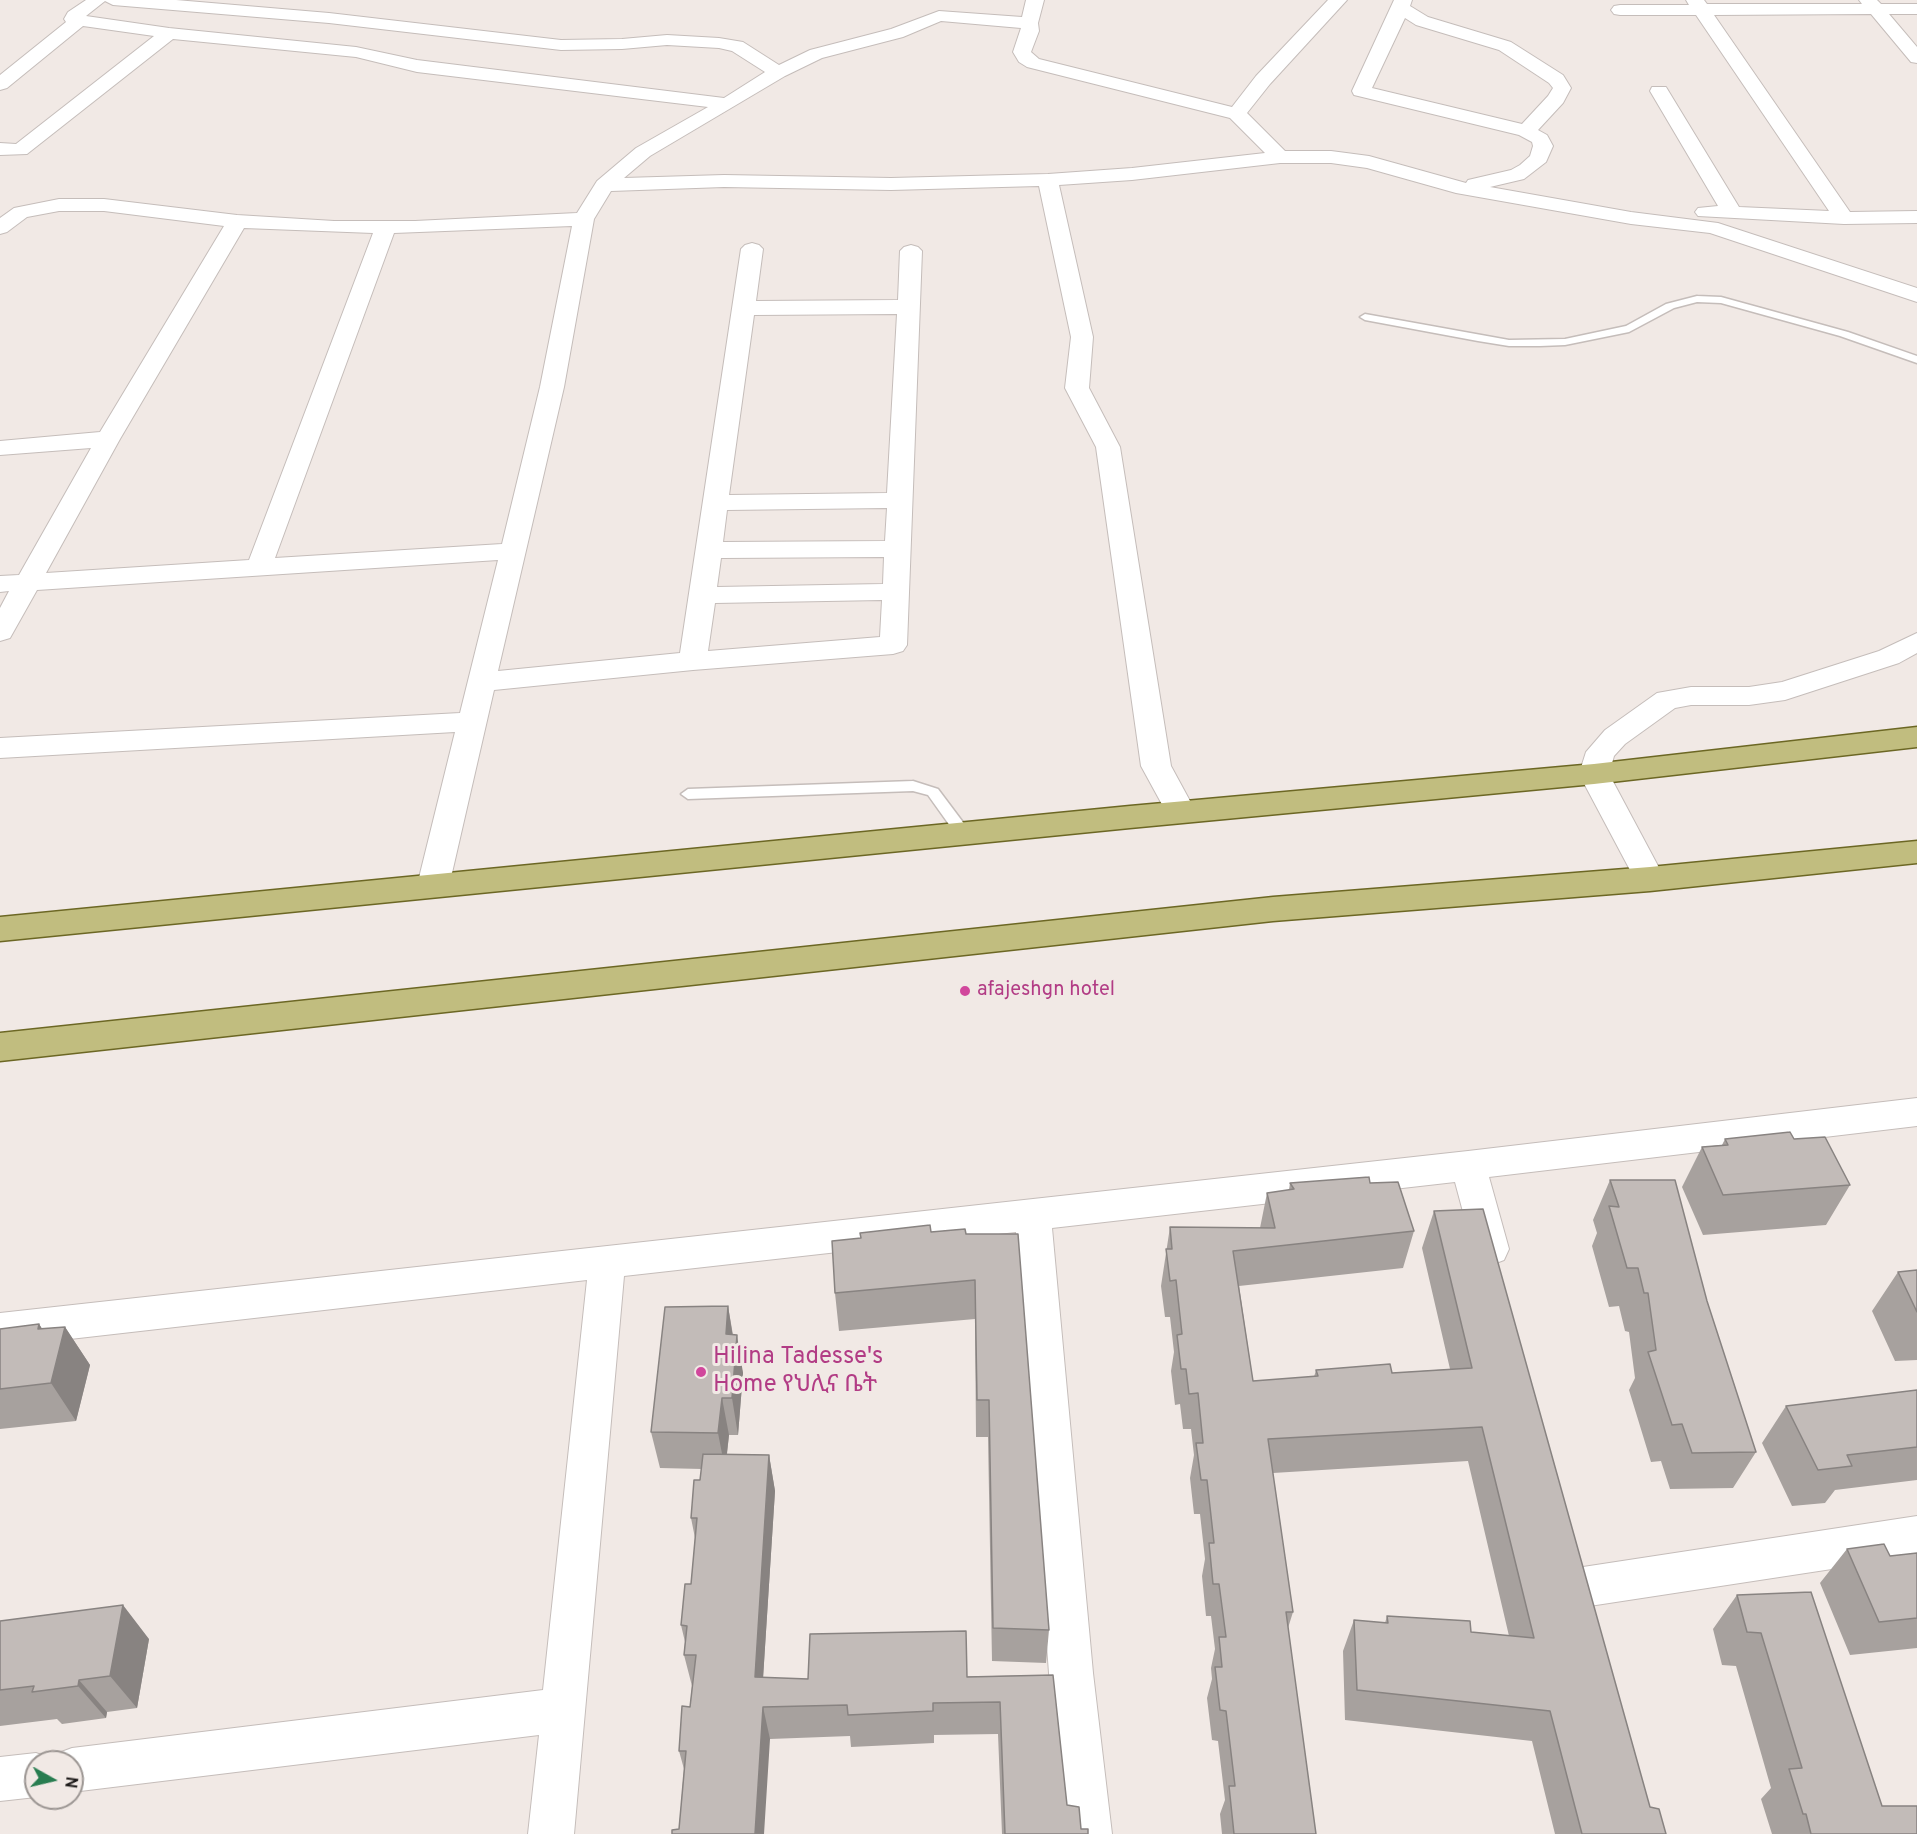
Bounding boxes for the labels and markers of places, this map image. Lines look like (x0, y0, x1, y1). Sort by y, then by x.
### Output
place label: afajeshgn hotel (977, 979, 1115, 1003)
marker: afajeshgn hotel (958, 984, 972, 998)
place label: Hilina Tadesse's Home የህሊና ቤት (713, 1344, 883, 1400)
marker: Hilina Tadesse's Home የህሊና ቤት (694, 1365, 708, 1379)

